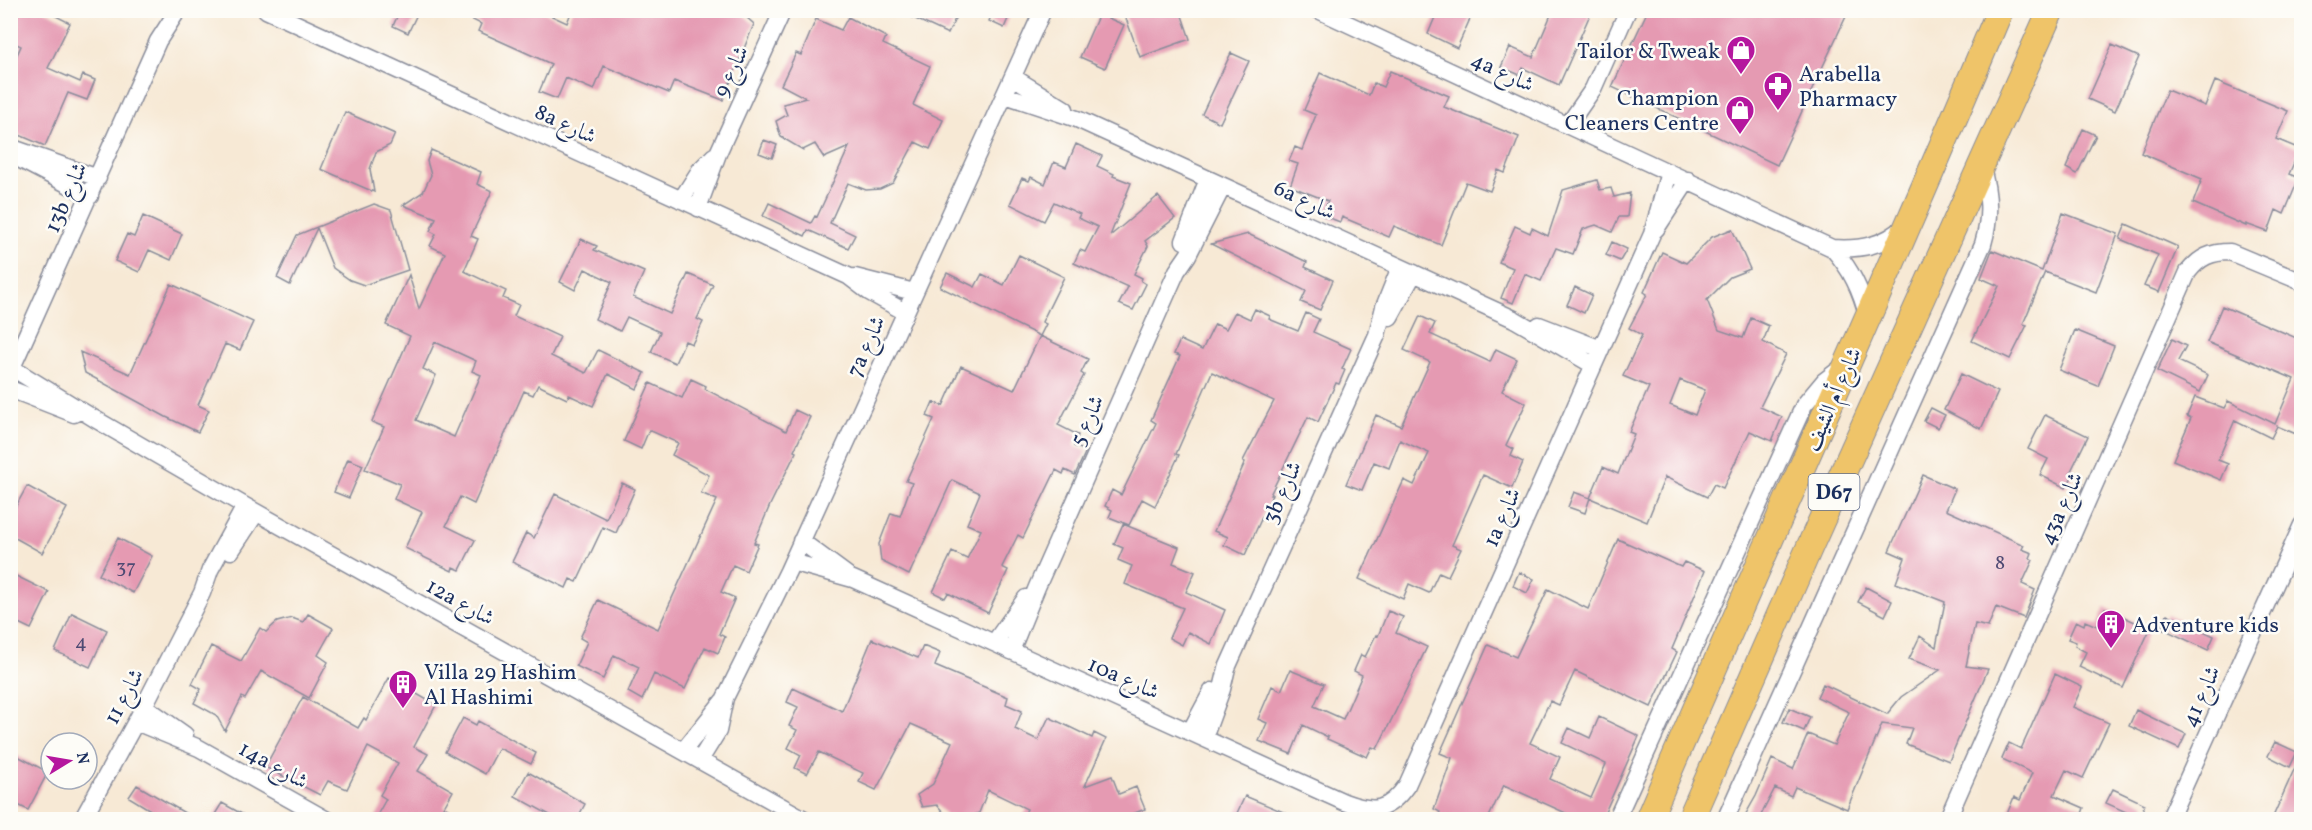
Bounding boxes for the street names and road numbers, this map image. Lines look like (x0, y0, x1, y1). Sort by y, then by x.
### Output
street label: شارع 9 (707, 41, 759, 104)
street label: 4a شارع (1465, 45, 1539, 102)
street label: 8a شارع (529, 98, 601, 154)
street label: 13b شارع (38, 158, 98, 239)
street label: 6a شارع (1268, 174, 1340, 230)
street label: 7a شارع (840, 311, 895, 383)
street label: شارع أم الشيف (1796, 342, 1873, 458)
street label: شارع 5 (1063, 390, 1114, 452)
street label: 3b شارع (1256, 457, 1312, 530)
street label: 43a شارع (2032, 467, 2093, 551)
road number: D67 (1808, 474, 1860, 510)
street label: 1a شارع (1476, 483, 1531, 553)
street label: 12a شارع (419, 572, 500, 636)
street label: 10a شارع (1082, 650, 1164, 710)
street label: شارع 41 (2175, 661, 2230, 733)
street label: شارع 11 (98, 664, 154, 731)
street label: 14a شارع (232, 734, 313, 799)

